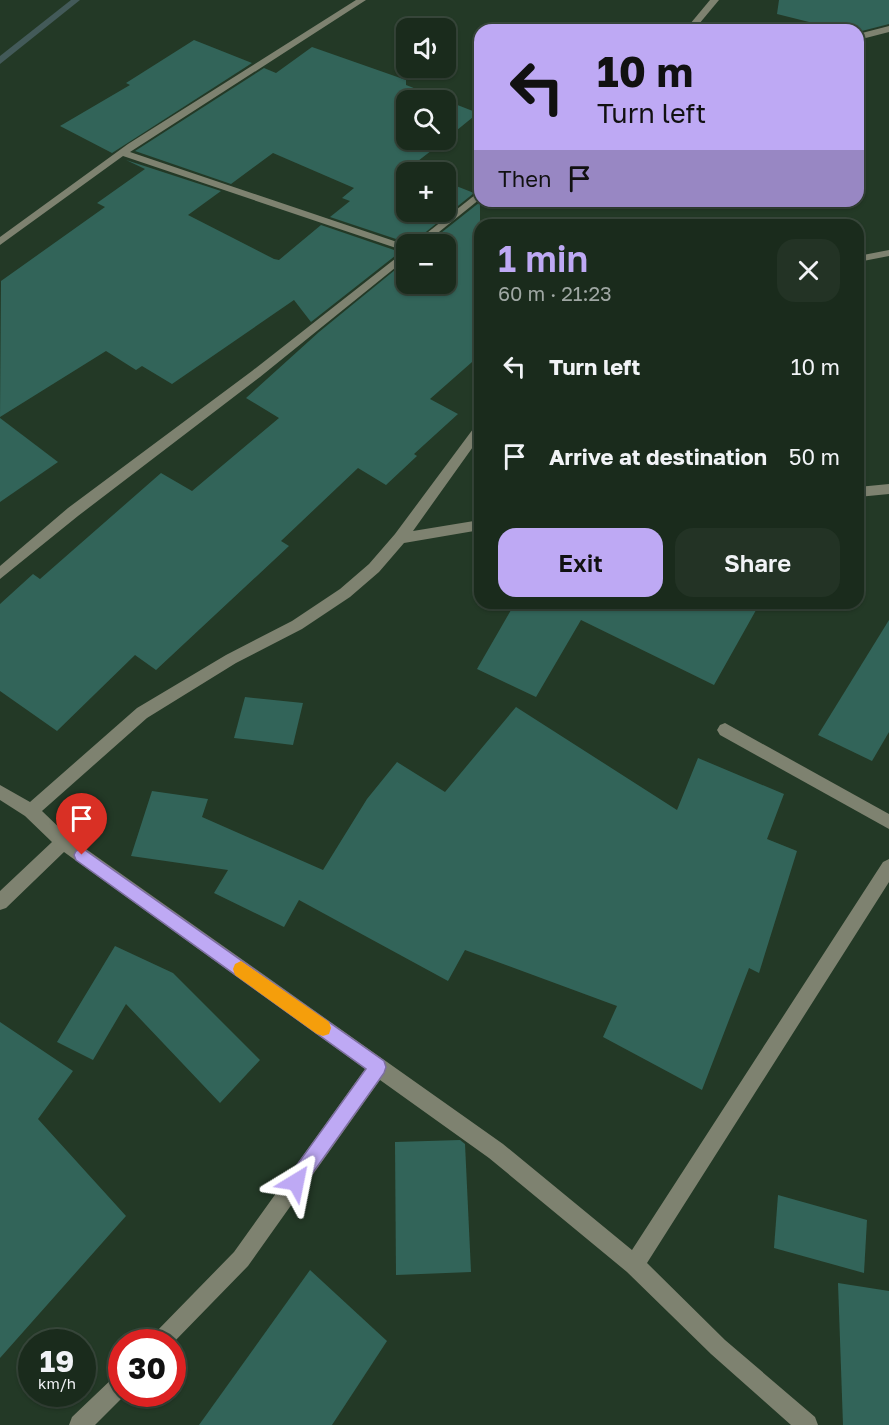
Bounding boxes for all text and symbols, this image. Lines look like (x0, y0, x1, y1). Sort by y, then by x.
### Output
map controls (396, 18, 456, 294)
button: sound (396, 18, 456, 78)
text: 10 m (597, 46, 693, 96)
icon: left (498, 48, 576, 126)
button: search (396, 90, 456, 150)
text: Turn left (597, 97, 706, 129)
button: + (396, 162, 456, 222)
icon: arrive (563, 162, 596, 195)
text: Then (498, 165, 551, 192)
button: − (396, 234, 456, 294)
text: 1 min (498, 237, 588, 280)
button: close (777, 239, 840, 302)
text: 60 m · 21:23 (498, 281, 612, 305)
icon: left (498, 350, 531, 383)
text: Turn left (549, 353, 640, 380)
text: 10 m (791, 353, 840, 380)
icon: arrive (498, 440, 531, 473)
text: Arrive at destination (549, 443, 767, 470)
text: 50 m (789, 443, 840, 470)
button: Exit (498, 528, 663, 597)
button: Share (675, 528, 840, 597)
pin (56, 793, 107, 855)
icon: arrive (65, 802, 98, 835)
position arrow (264, 1150, 328, 1214)
speed limit sign: 30 (108, 1329, 186, 1407)
text: 19 (40, 1343, 74, 1379)
text: km/h (38, 1374, 76, 1392)

